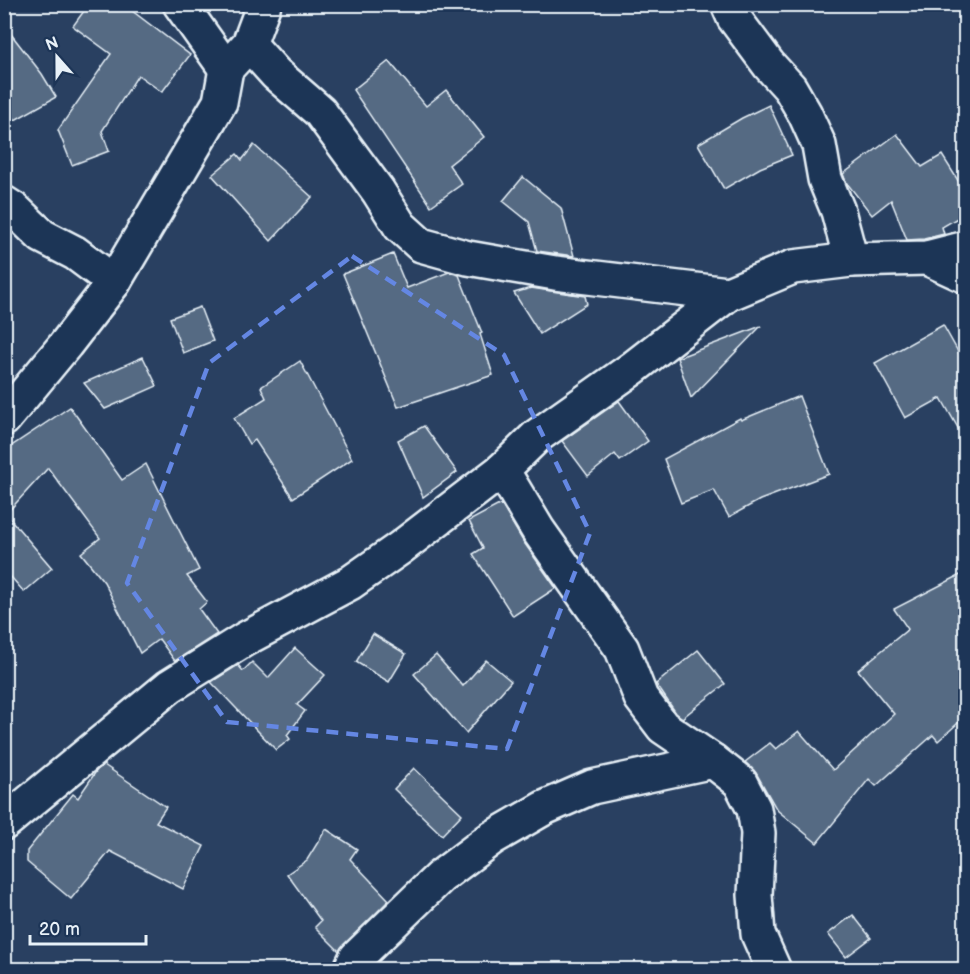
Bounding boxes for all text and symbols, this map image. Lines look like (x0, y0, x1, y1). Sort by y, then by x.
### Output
north arrow (27, 27, 87, 87)
text: N (43, 33, 61, 55)
scale bar (30, 908, 146, 946)
text: 20 m (39, 919, 80, 940)

